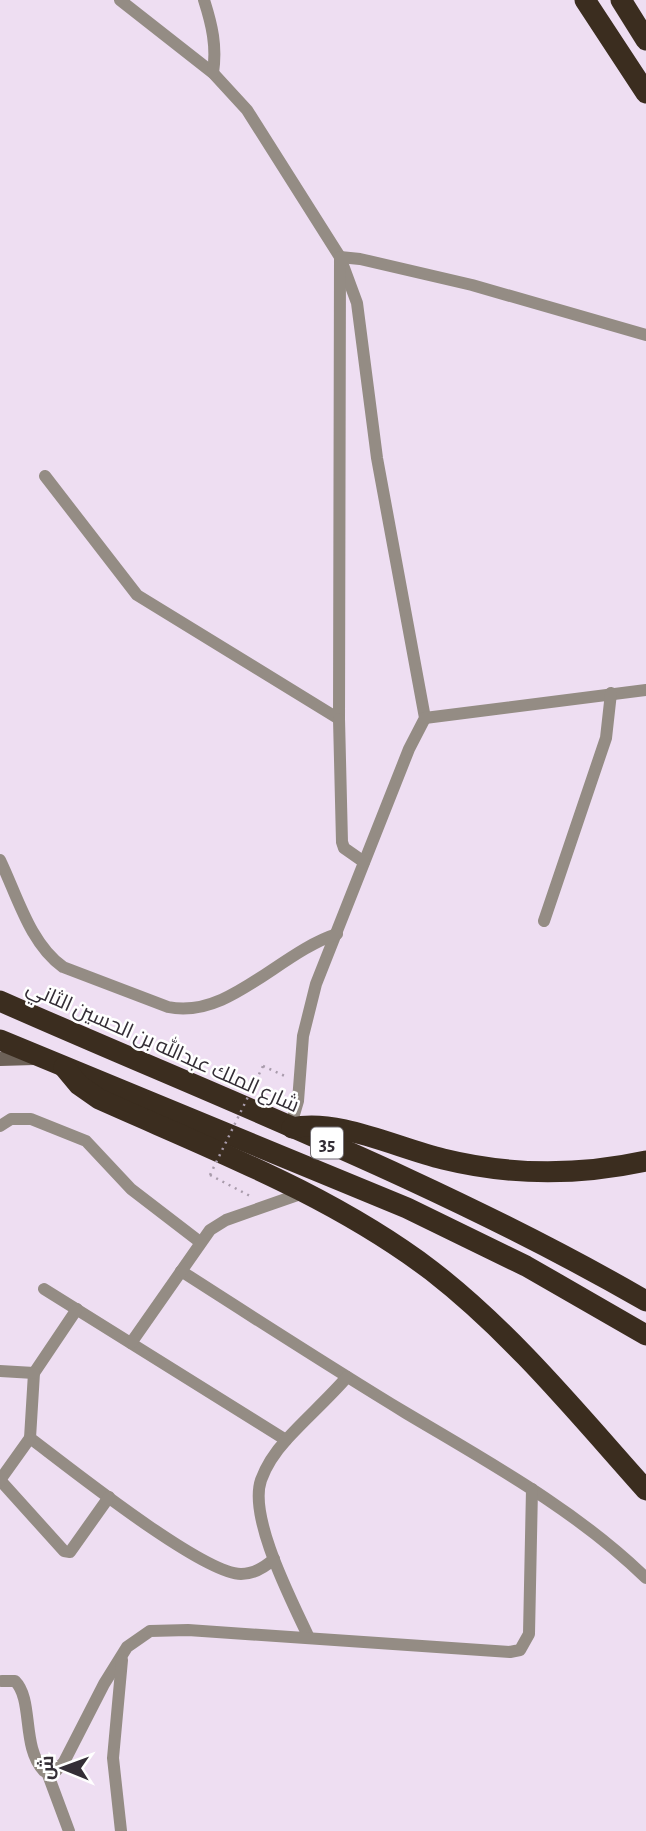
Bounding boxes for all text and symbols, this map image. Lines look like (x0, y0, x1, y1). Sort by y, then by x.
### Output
street label: شارع الملك عبدالله بن الحسين الثاني (21, 973, 304, 1121)
road number: 35 (311, 1128, 343, 1158)
north arrow (28, 1733, 98, 1803)
text: ش (37, 1755, 58, 1780)

